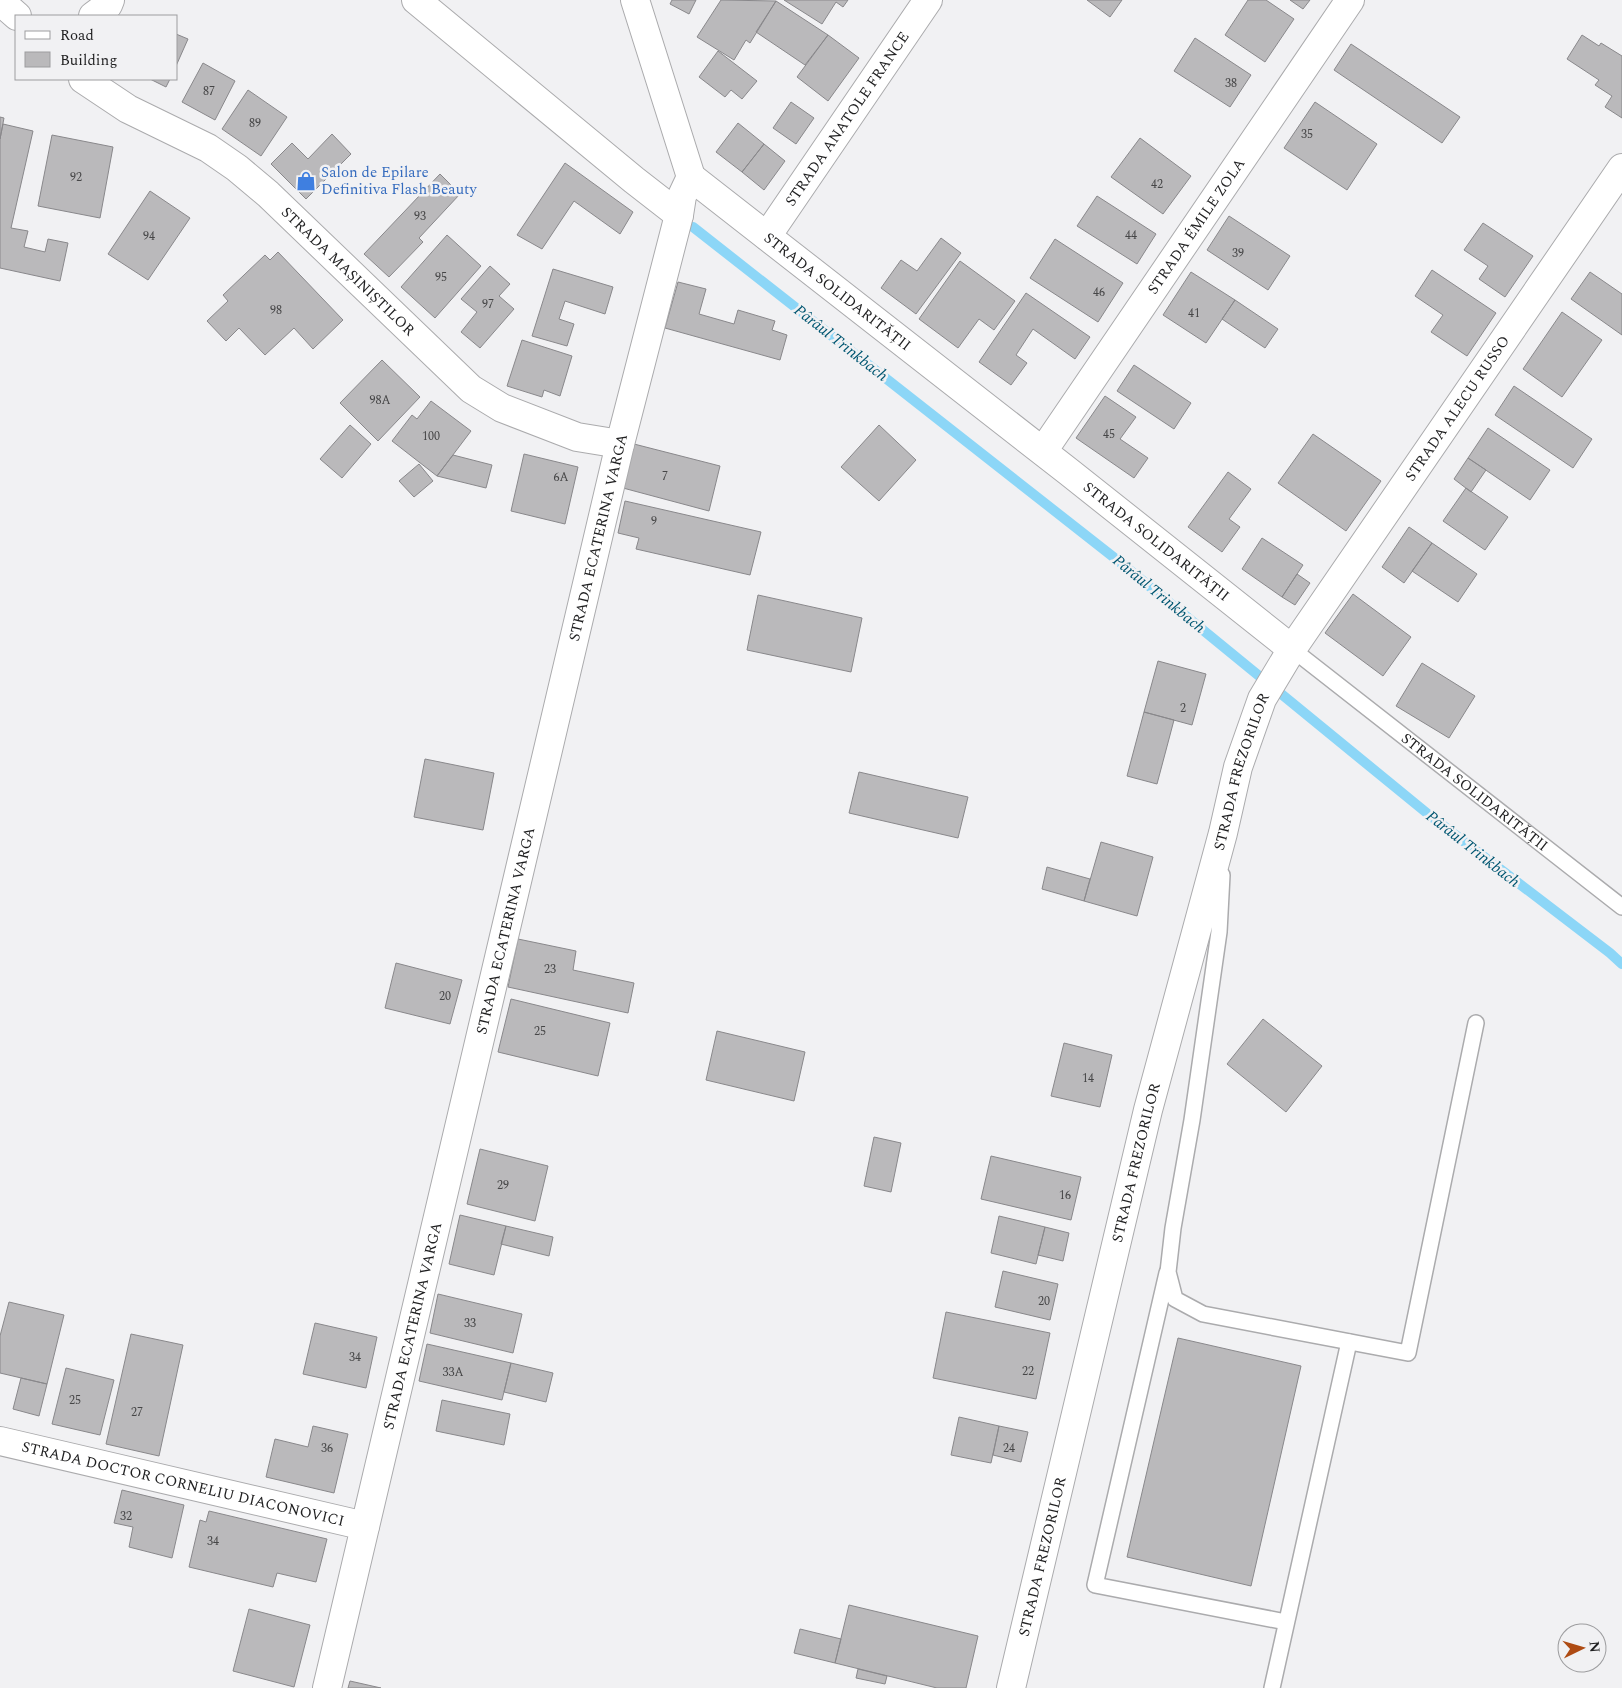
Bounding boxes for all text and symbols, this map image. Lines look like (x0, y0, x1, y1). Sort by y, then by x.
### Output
legend (15, 15, 178, 80)
text: Road (60, 24, 94, 47)
street label: STRADA ANATOLE FRANCE (779, 27, 915, 211)
text: Building (60, 49, 117, 72)
house number: 38 (1225, 74, 1237, 93)
house number: 87 (203, 82, 215, 101)
house number: 89 (249, 114, 261, 133)
house number: 35 (1301, 125, 1313, 144)
street label: STRADA ÉMILE ZOLA (1141, 153, 1251, 299)
place label: Salon de Epilare Definitiva Flash Beauty (321, 161, 477, 201)
house number: 92 (70, 168, 82, 187)
shop icon: Salon de Epilare Definitiva Flash Beauty (295, 170, 317, 192)
house number: 42 (1151, 175, 1163, 194)
street label: STRADA MAȘINIȘTILOR (276, 201, 420, 341)
house number: 93 (414, 207, 426, 226)
house number: 44 (1125, 226, 1137, 245)
house number: 94 (143, 227, 155, 246)
street label: STRADA SOLIDARITĂȚII (759, 227, 916, 356)
house number: 39 (1232, 244, 1244, 263)
house number: 95 (435, 268, 447, 287)
house number: 46 (1093, 283, 1105, 302)
house number: 97 (482, 295, 494, 314)
water label: Pârâul Trinkbach (789, 299, 893, 387)
house number: 98 (270, 301, 282, 320)
house number: 41 (1188, 304, 1200, 323)
street label: STRADA ALECU RUSSO (1399, 331, 1515, 486)
house number: 98A (369, 391, 391, 410)
house number: 45 (1103, 425, 1115, 444)
house number: 100 (422, 427, 440, 446)
street label: STRADA ECATERINA VARGA (562, 431, 634, 644)
house number: 7 (662, 467, 668, 486)
house number: 6A (553, 468, 569, 487)
street label: STRADA SOLIDARITĂȚII (1078, 476, 1235, 607)
house number: 9 (651, 512, 657, 531)
water label: Pârâul Trinkbach (1107, 549, 1211, 639)
street label: STRADA FREZORILOR (1207, 688, 1275, 853)
house number: 2 (1180, 699, 1186, 718)
street label: STRADA SOLIDARITĂȚII (1396, 727, 1553, 857)
water label: Pârâul Trinkbach (1421, 805, 1525, 893)
street label: STRADA ECATERINA VARGA (470, 825, 541, 1037)
house number: 23 (544, 960, 556, 979)
house number: 20 (439, 987, 451, 1006)
house number: 25 (534, 1022, 546, 1041)
house number: 14 (1082, 1069, 1094, 1088)
street label: STRADA FREZORILOR (1106, 1080, 1166, 1245)
house number: 29 (497, 1176, 509, 1195)
house number: 16 (1059, 1186, 1071, 1205)
street label: STRADA ECATERINA VARGA (377, 1220, 448, 1432)
house number: 20 (1038, 1292, 1050, 1311)
house number: 33 (464, 1314, 476, 1333)
house number: 34 (349, 1348, 361, 1367)
house number: 22 (1022, 1362, 1034, 1381)
house number: 33A (442, 1363, 464, 1382)
house number: 25 (69, 1391, 81, 1410)
house number: 27 (131, 1403, 143, 1422)
street label: STRADA DOCTOR CORNELIU DIACONOVICI (20, 1435, 347, 1532)
house number: 36 (321, 1439, 333, 1458)
house number: 24 (1003, 1439, 1015, 1458)
street label: STRADA FREZORILOR (1012, 1475, 1072, 1639)
house number: 32 (120, 1507, 132, 1526)
house number: 34 (207, 1532, 219, 1551)
north arrow (1557, 1623, 1607, 1673)
text: N (1583, 1640, 1605, 1654)

